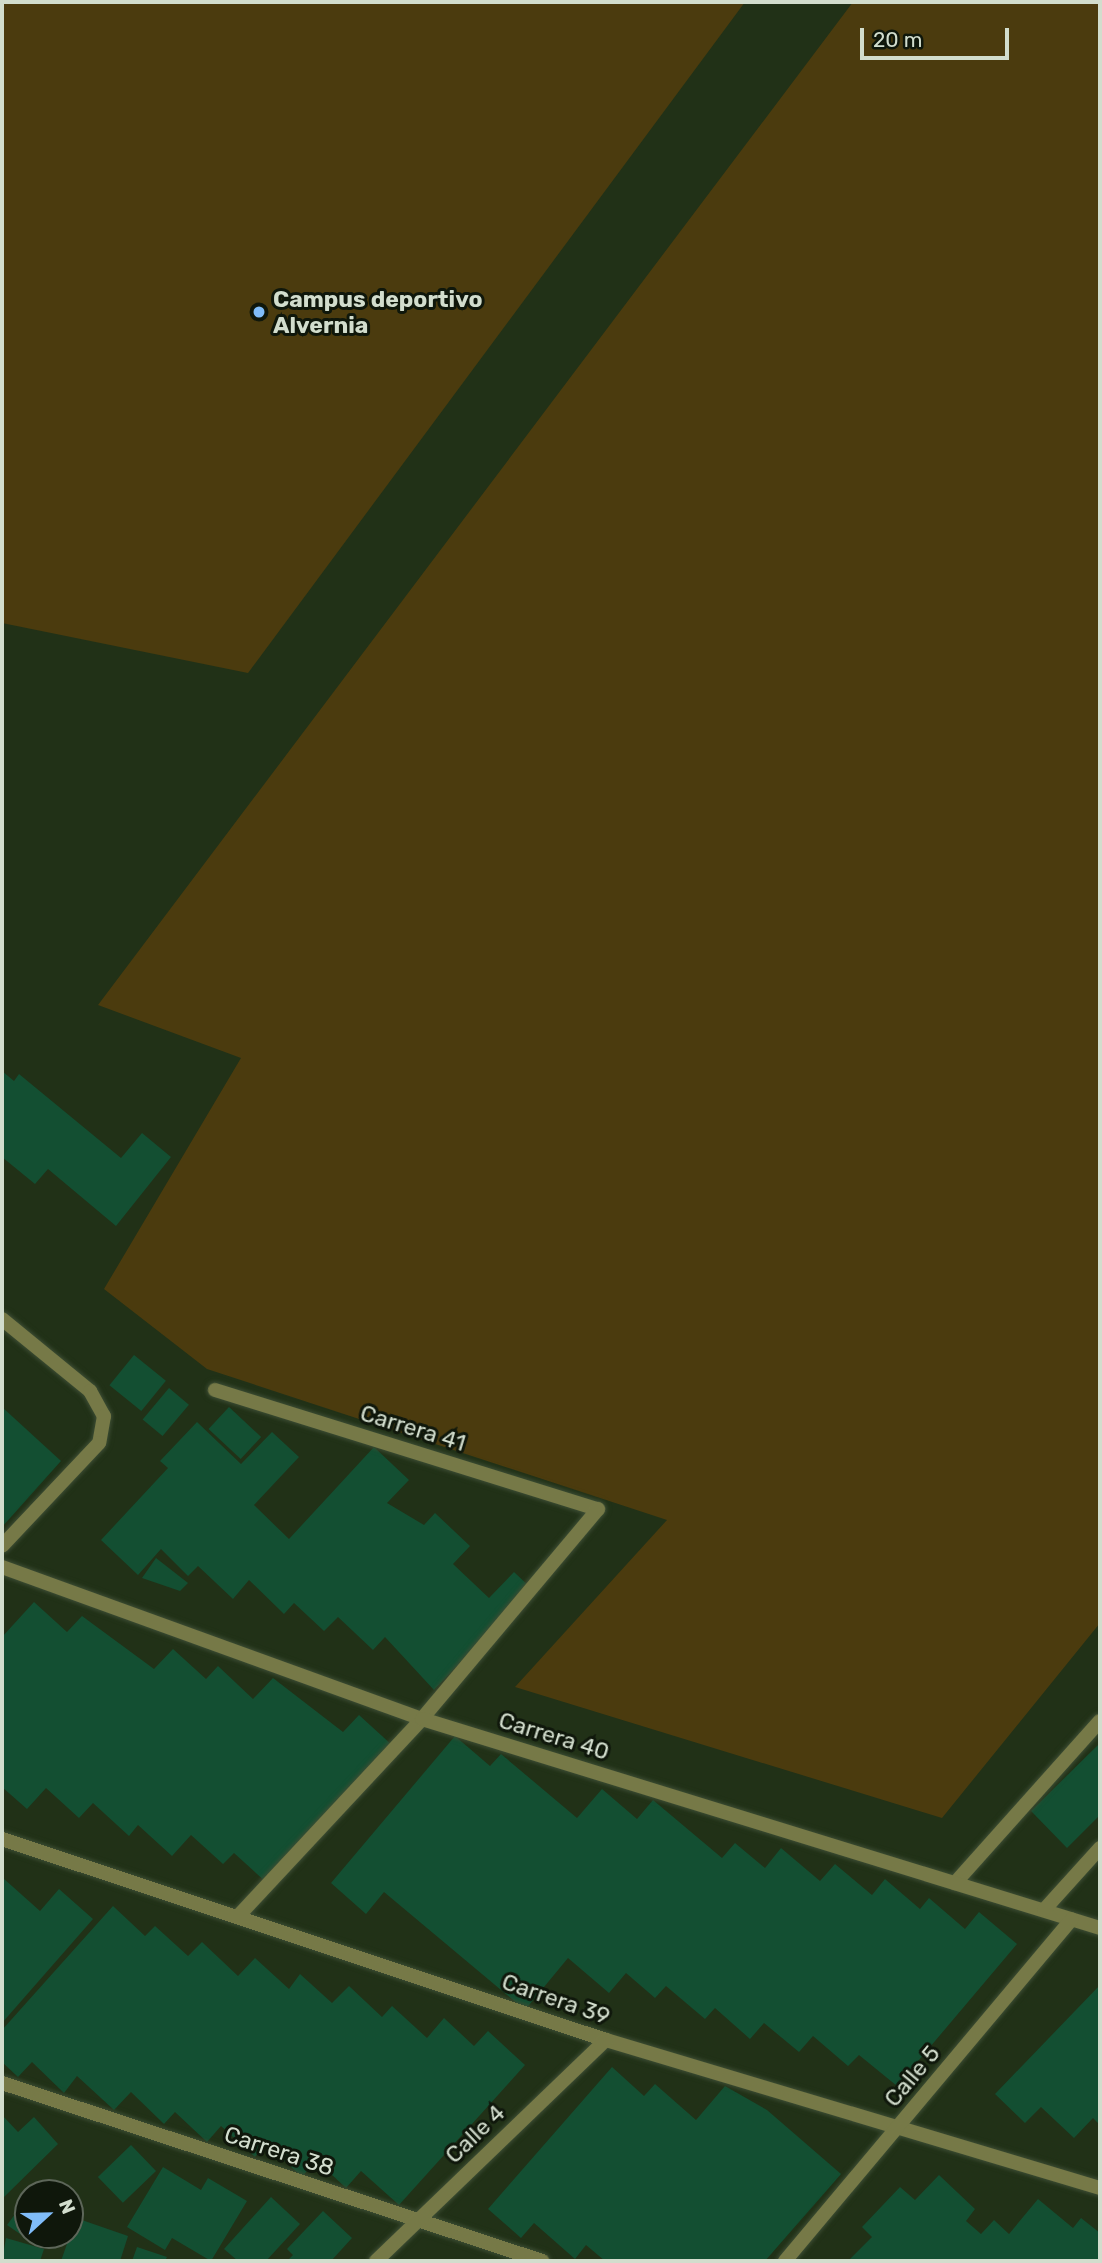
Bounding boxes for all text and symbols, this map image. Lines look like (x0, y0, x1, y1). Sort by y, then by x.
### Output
scale bar (864, 14, 1013, 58)
text: 20 m (873, 27, 922, 52)
place label: Campus deportivo Alvernia (273, 285, 482, 339)
marker: Campus deportivo Alvernia (251, 304, 267, 320)
street label: Carrera 41 (357, 1399, 469, 1457)
street label: Carrera 40 (495, 1706, 613, 1766)
street label: Carrera 39 (498, 1968, 614, 2030)
street label: Calle 5 (878, 2040, 946, 2112)
street label: Calle 4 (440, 2099, 510, 2169)
street label: Carrera 38 (221, 2120, 337, 2182)
north arrow (14, 2179, 84, 2249)
text: N (54, 2196, 80, 2217)

